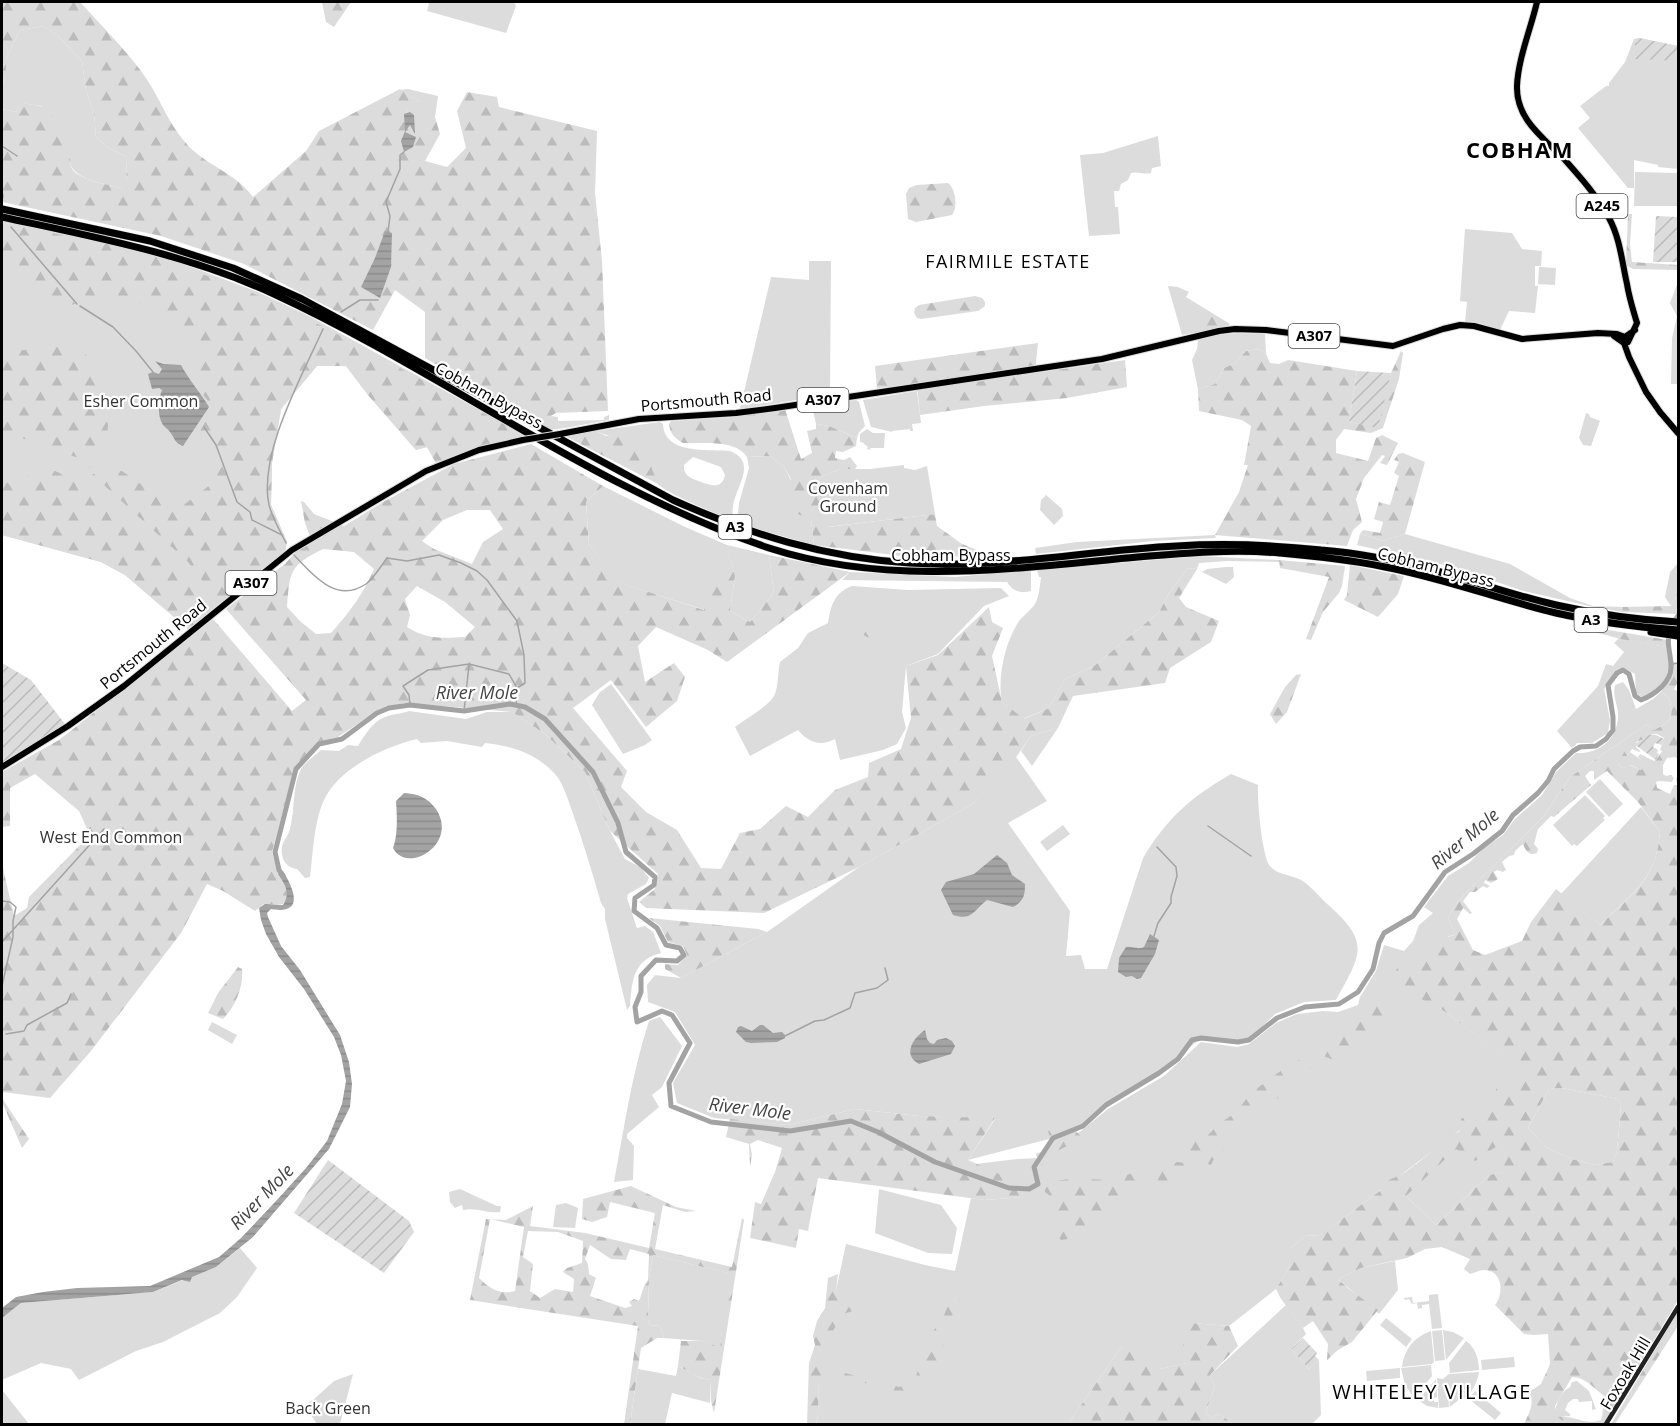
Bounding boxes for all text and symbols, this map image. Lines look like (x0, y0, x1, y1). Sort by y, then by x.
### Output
district label: COBHAM (1466, 134, 1574, 164)
road number: A245 (1576, 194, 1628, 218)
district label: FAIRMILE ESTATE (925, 249, 1091, 273)
road number: A307 (1288, 324, 1340, 348)
street label: Cobham Bypass (431, 356, 547, 434)
street label: Portsmouth Road (640, 383, 772, 417)
road number: A307 (798, 388, 848, 412)
park label: Esher Common (84, 390, 198, 412)
park label: Covenham Ground (808, 477, 888, 517)
road number: A3 (718, 515, 752, 539)
street label: Cobham Bypass (1375, 542, 1497, 592)
street label: Cobham Bypass (891, 544, 1011, 566)
road number: A307 (226, 571, 276, 595)
street label: Portsmouth Road (95, 594, 211, 694)
road number: A3 (1574, 608, 1608, 632)
water label: River Mole (436, 680, 518, 704)
water label: River Mole (1425, 802, 1504, 874)
park label: West End Common (40, 826, 182, 848)
water label: River Mole (708, 1091, 793, 1125)
water label: River Mole (224, 1158, 299, 1234)
street label: Foxoak Hill (1595, 1333, 1655, 1413)
district label: WHITELEY VILLAGE (1332, 1378, 1532, 1405)
park label: Back Green (285, 1397, 371, 1419)

